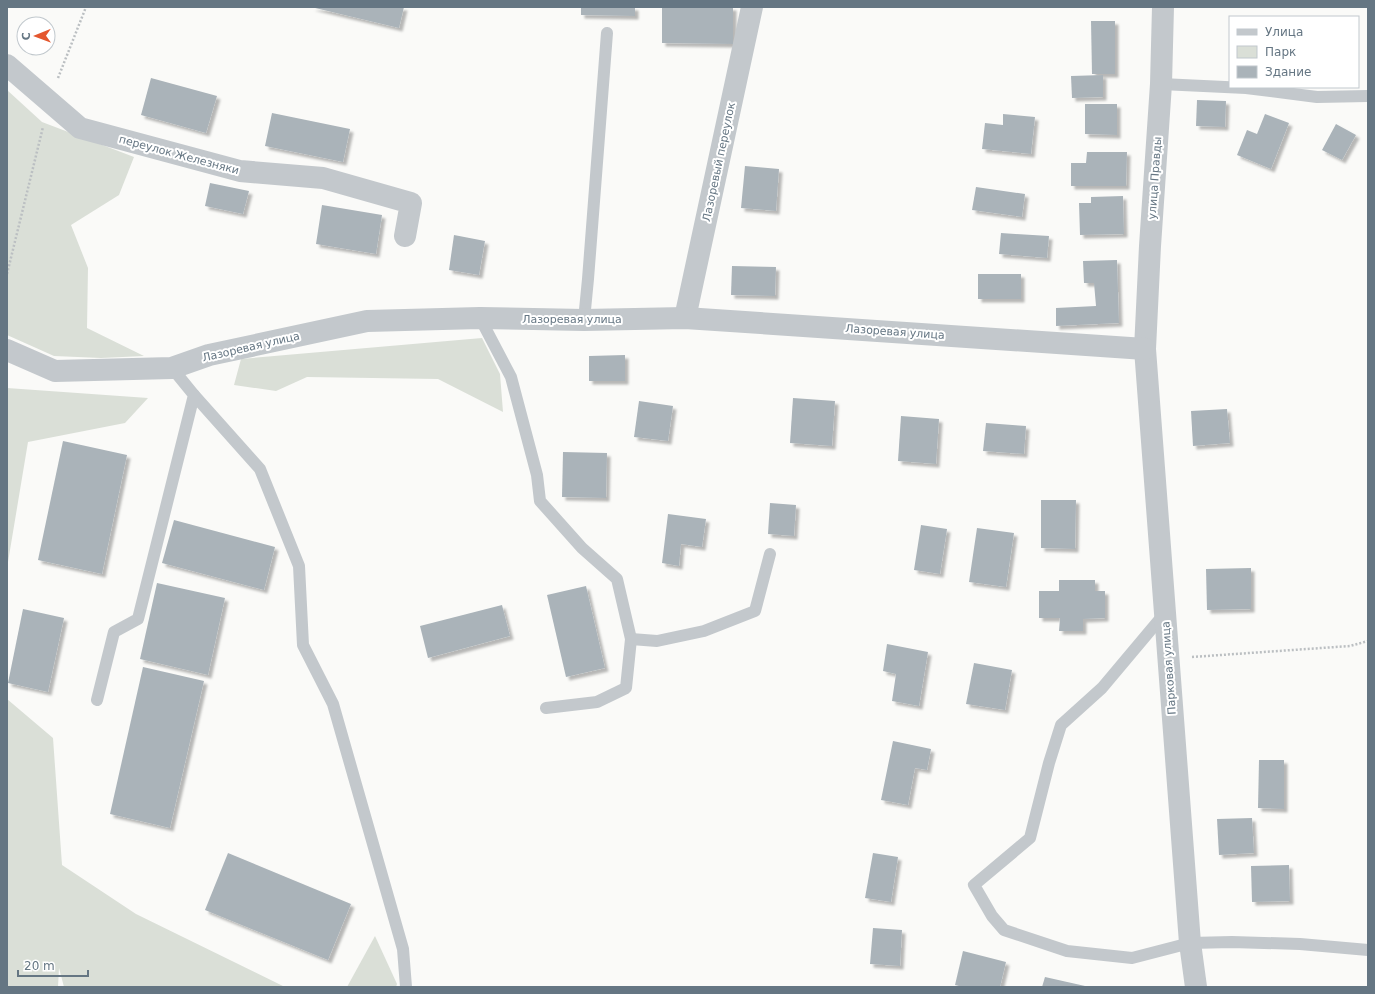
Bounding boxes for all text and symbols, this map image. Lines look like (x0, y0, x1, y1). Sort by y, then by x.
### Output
north arrow (16, 16, 56, 56)
legend (1229, 16, 1359, 88)
text: Улица (1265, 25, 1303, 39)
text: С (20, 32, 33, 40)
text: Парк (1265, 45, 1296, 59)
text: Здание (1265, 65, 1311, 79)
street label: Лазоревый переулок (700, 101, 738, 223)
street label: переулок Железняки (117, 133, 241, 177)
street label: улица Правды (1146, 136, 1164, 220)
street label: Лазоревая улица (522, 313, 622, 326)
street label: Лазоревая улица (845, 322, 945, 342)
street label: Лазоревая улица (201, 329, 301, 365)
street label: Парковая улица (1159, 621, 1179, 715)
scale bar (18, 952, 88, 978)
text: 20 m (24, 959, 55, 973)

